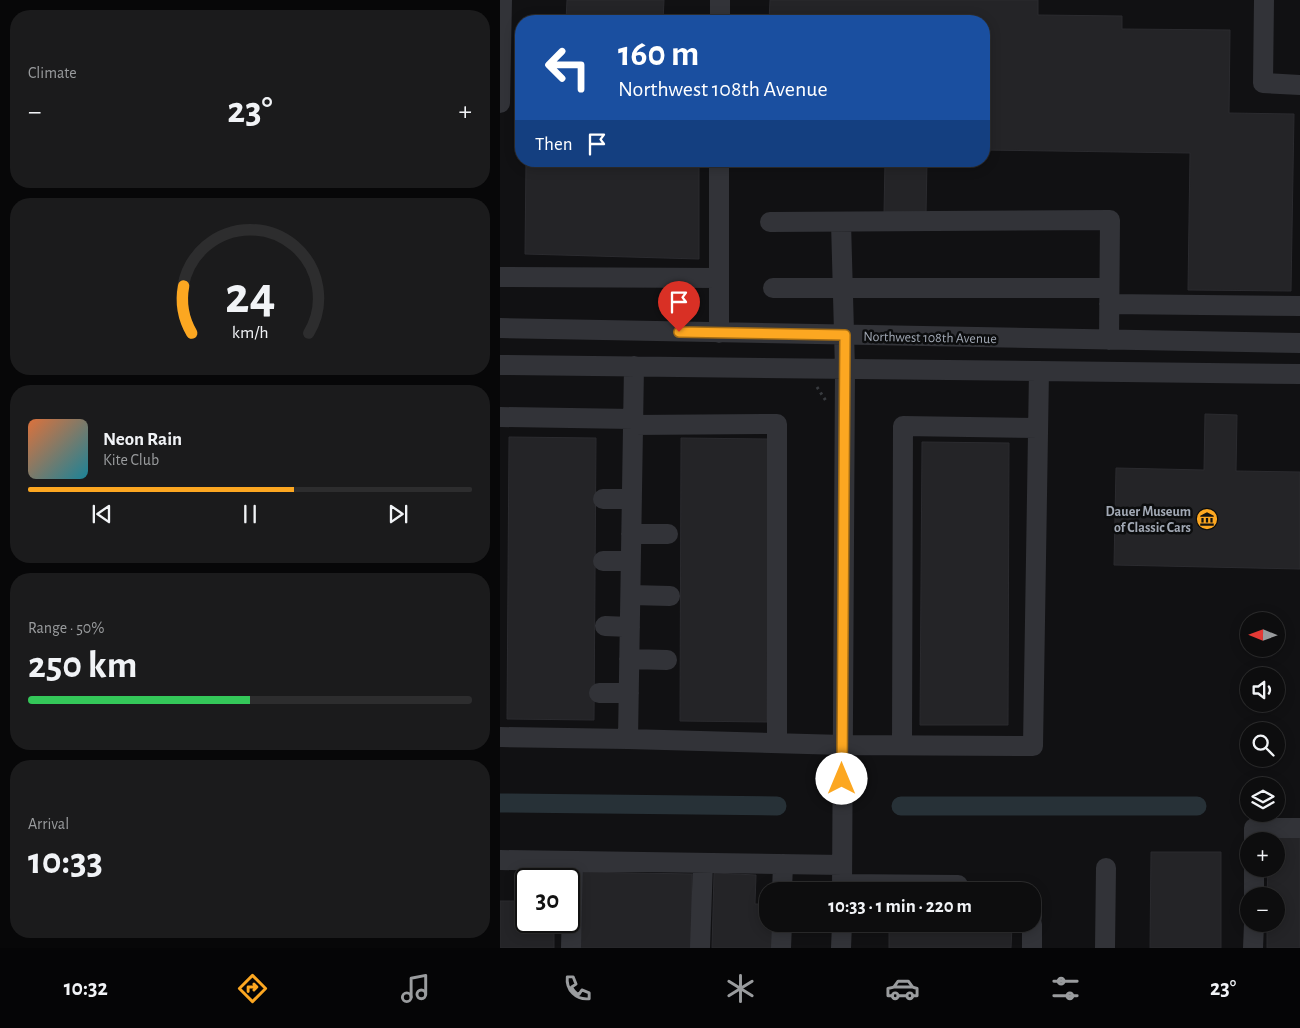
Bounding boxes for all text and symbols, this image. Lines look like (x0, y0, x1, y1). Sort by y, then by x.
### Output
icon: left (535, 35, 600, 100)
text: 160 m (618, 37, 699, 72)
text: Climate (28, 65, 77, 81)
text: Northwest 108th Avenue (618, 78, 828, 100)
text: 23° (227, 92, 273, 130)
text: − (28, 98, 41, 126)
text: + (459, 98, 472, 126)
icon: arrive (583, 130, 611, 158)
text: Then (535, 135, 573, 154)
text: 24 (225, 270, 275, 322)
pin (658, 281, 700, 332)
icon: arrive (665, 288, 693, 316)
text: km/h (232, 324, 268, 342)
street label: Northwest 108th Avenue (863, 330, 997, 346)
text: Neon Rain (103, 430, 182, 449)
text: Kite Club (103, 452, 159, 468)
icon: previous (88, 500, 116, 528)
icon: pause (236, 500, 264, 528)
icon: next (384, 500, 412, 528)
place label: Dauer Museum of Classic Cars (1106, 505, 1191, 535)
museum icon: Dauer Museum of Classic Cars (1195, 507, 1219, 531)
north arrow (1240, 612, 1285, 658)
map controls (1240, 612, 1285, 932)
text: Range · 50% (28, 620, 104, 636)
text: 250 km (28, 647, 137, 685)
button: sound (1240, 667, 1285, 712)
button: search (1240, 722, 1285, 767)
position arrow (815, 752, 867, 804)
button: layers (1240, 777, 1285, 822)
text: Arrival (28, 816, 69, 832)
button: + (1240, 832, 1285, 877)
text: 10:33 (28, 843, 103, 881)
speed limit sign: 30 (515, 868, 580, 933)
button: − (1240, 887, 1285, 932)
text: 10:33 · 1 min · 220 m (828, 897, 972, 916)
icon: directions (235, 971, 270, 1006)
icon: music (398, 971, 433, 1006)
icon: phone (560, 971, 595, 1006)
icon: climate (723, 971, 758, 1006)
icon: car (885, 971, 920, 1006)
icon: filters (1048, 971, 1083, 1006)
text: 10:32 (64, 977, 108, 999)
text: 23° (1210, 977, 1236, 999)

